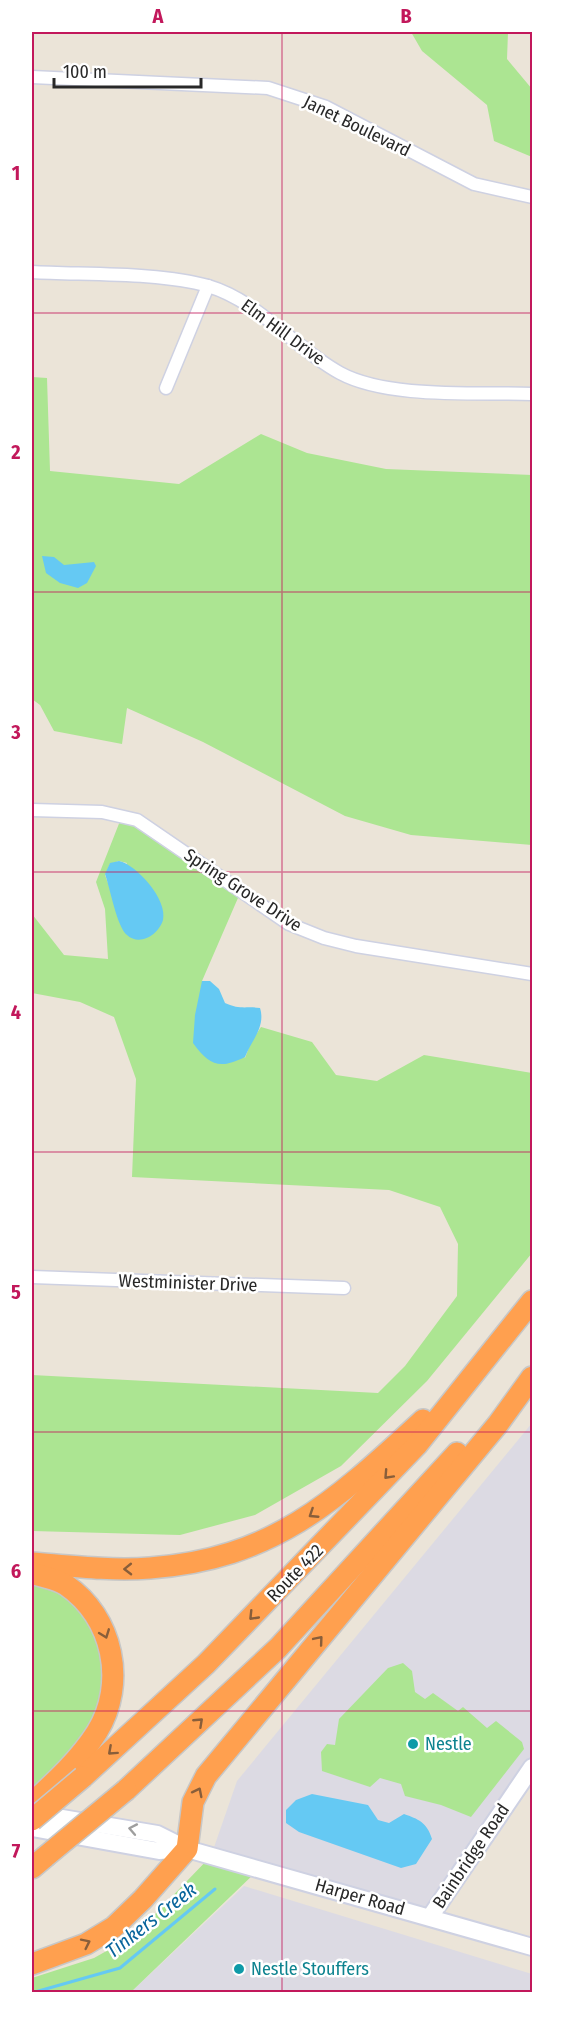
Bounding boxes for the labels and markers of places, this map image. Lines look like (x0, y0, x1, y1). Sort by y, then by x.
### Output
place label: Nestle (425, 1733, 472, 1755)
marker: Nestle (406, 1737, 420, 1751)
place label: Nestle Stouffers (251, 1958, 369, 1980)
marker: Nestle Stouffers (232, 1962, 246, 1976)

